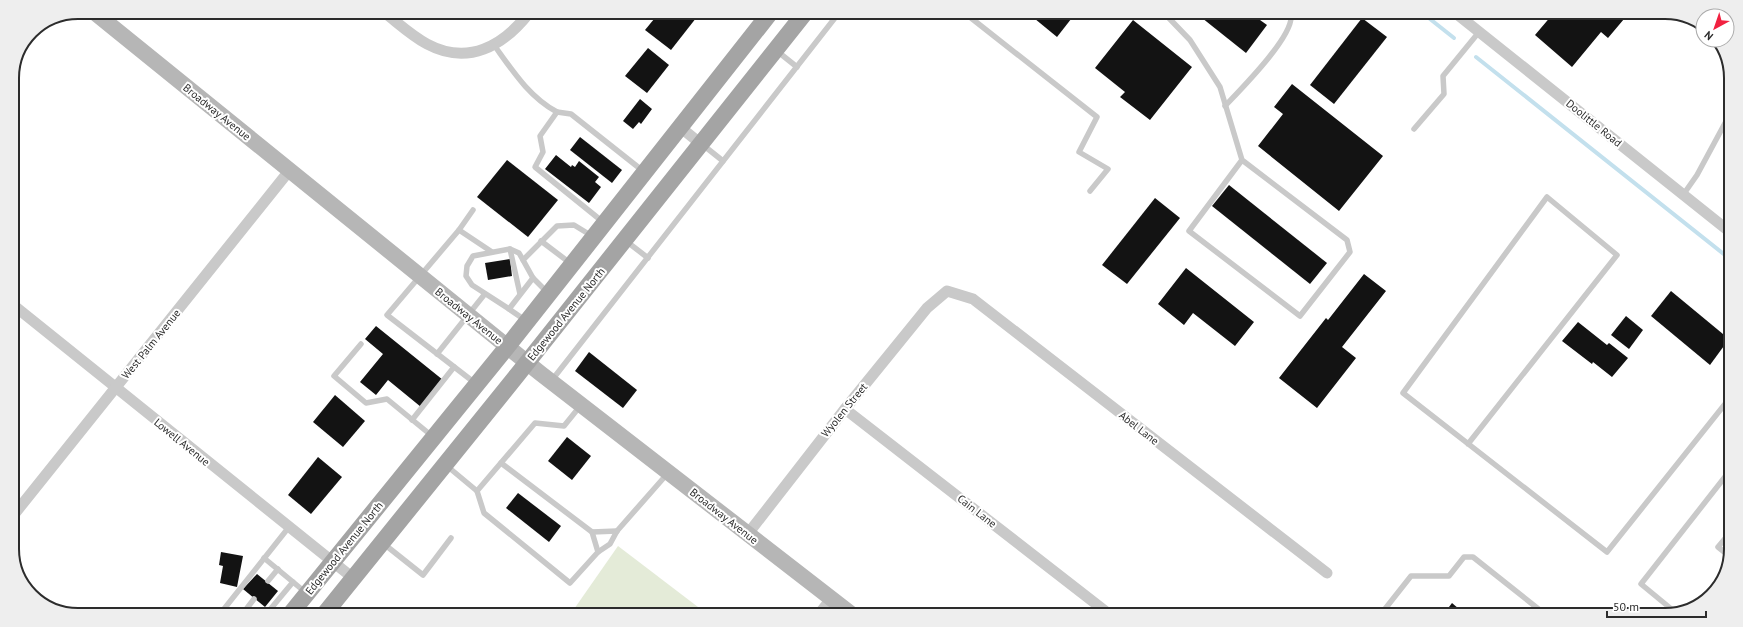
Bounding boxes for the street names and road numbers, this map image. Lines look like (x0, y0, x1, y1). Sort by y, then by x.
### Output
street label: Broadway Avenue (180, 81, 254, 144)
street label: Doolittle Road (1563, 96, 1625, 150)
street label: Edgewood Avenue North (524, 265, 608, 363)
street label: Broadway Avenue (432, 285, 506, 348)
street label: West Palm Avenue (119, 306, 184, 382)
street label: Wyolen Street (818, 380, 870, 440)
street label: Abel Lane (1116, 408, 1162, 448)
street label: Lowell Avenue (151, 415, 213, 469)
street label: Broadway Avenue (687, 485, 761, 547)
street label: Cain Lane (955, 491, 1000, 531)
street label: Edgewood Avenue North (302, 499, 386, 597)

